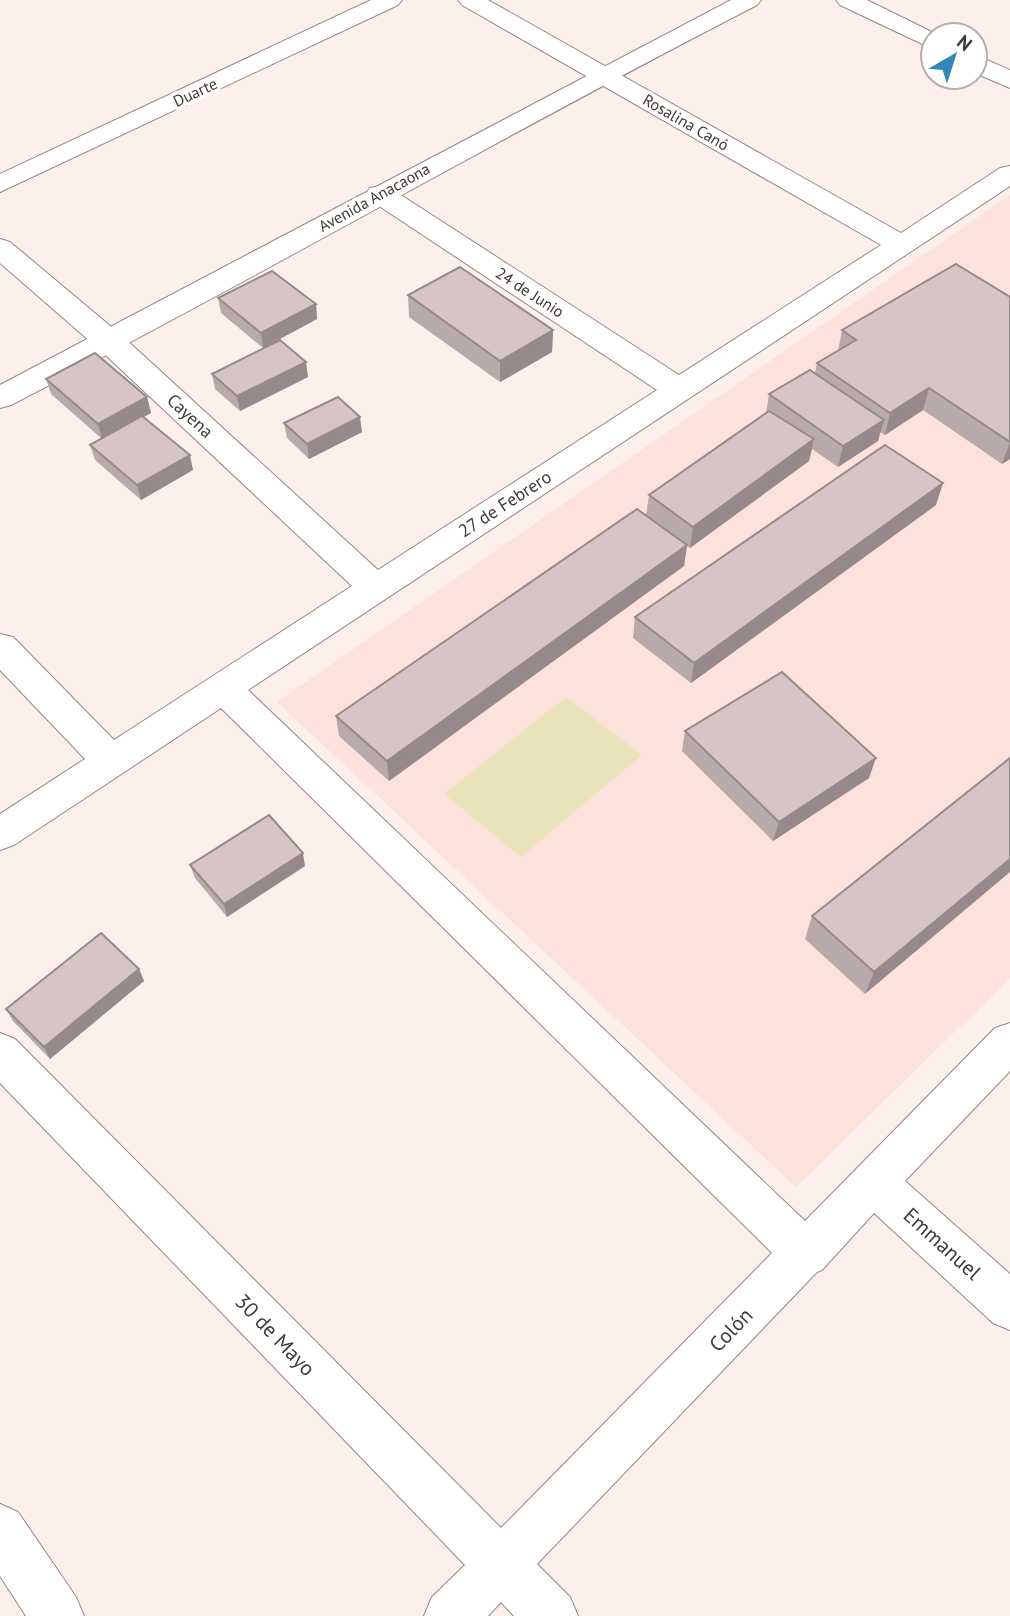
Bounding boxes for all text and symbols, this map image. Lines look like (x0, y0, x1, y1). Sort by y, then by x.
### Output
north arrow (919, 21, 989, 91)
text: N (952, 30, 977, 56)
street label: Duarte (170, 73, 220, 111)
street label: Rosalina Canó (639, 89, 733, 155)
street label: Avenida Anacaona (315, 158, 433, 236)
street label: 24 de Junio (492, 262, 568, 322)
street label: Cayena (162, 388, 218, 443)
street label: 27 de Febrero (454, 465, 556, 542)
street label: Emmanuel (898, 1202, 987, 1286)
street label: 30 de Mayo (230, 1288, 321, 1381)
street label: Colón (703, 1302, 758, 1358)

